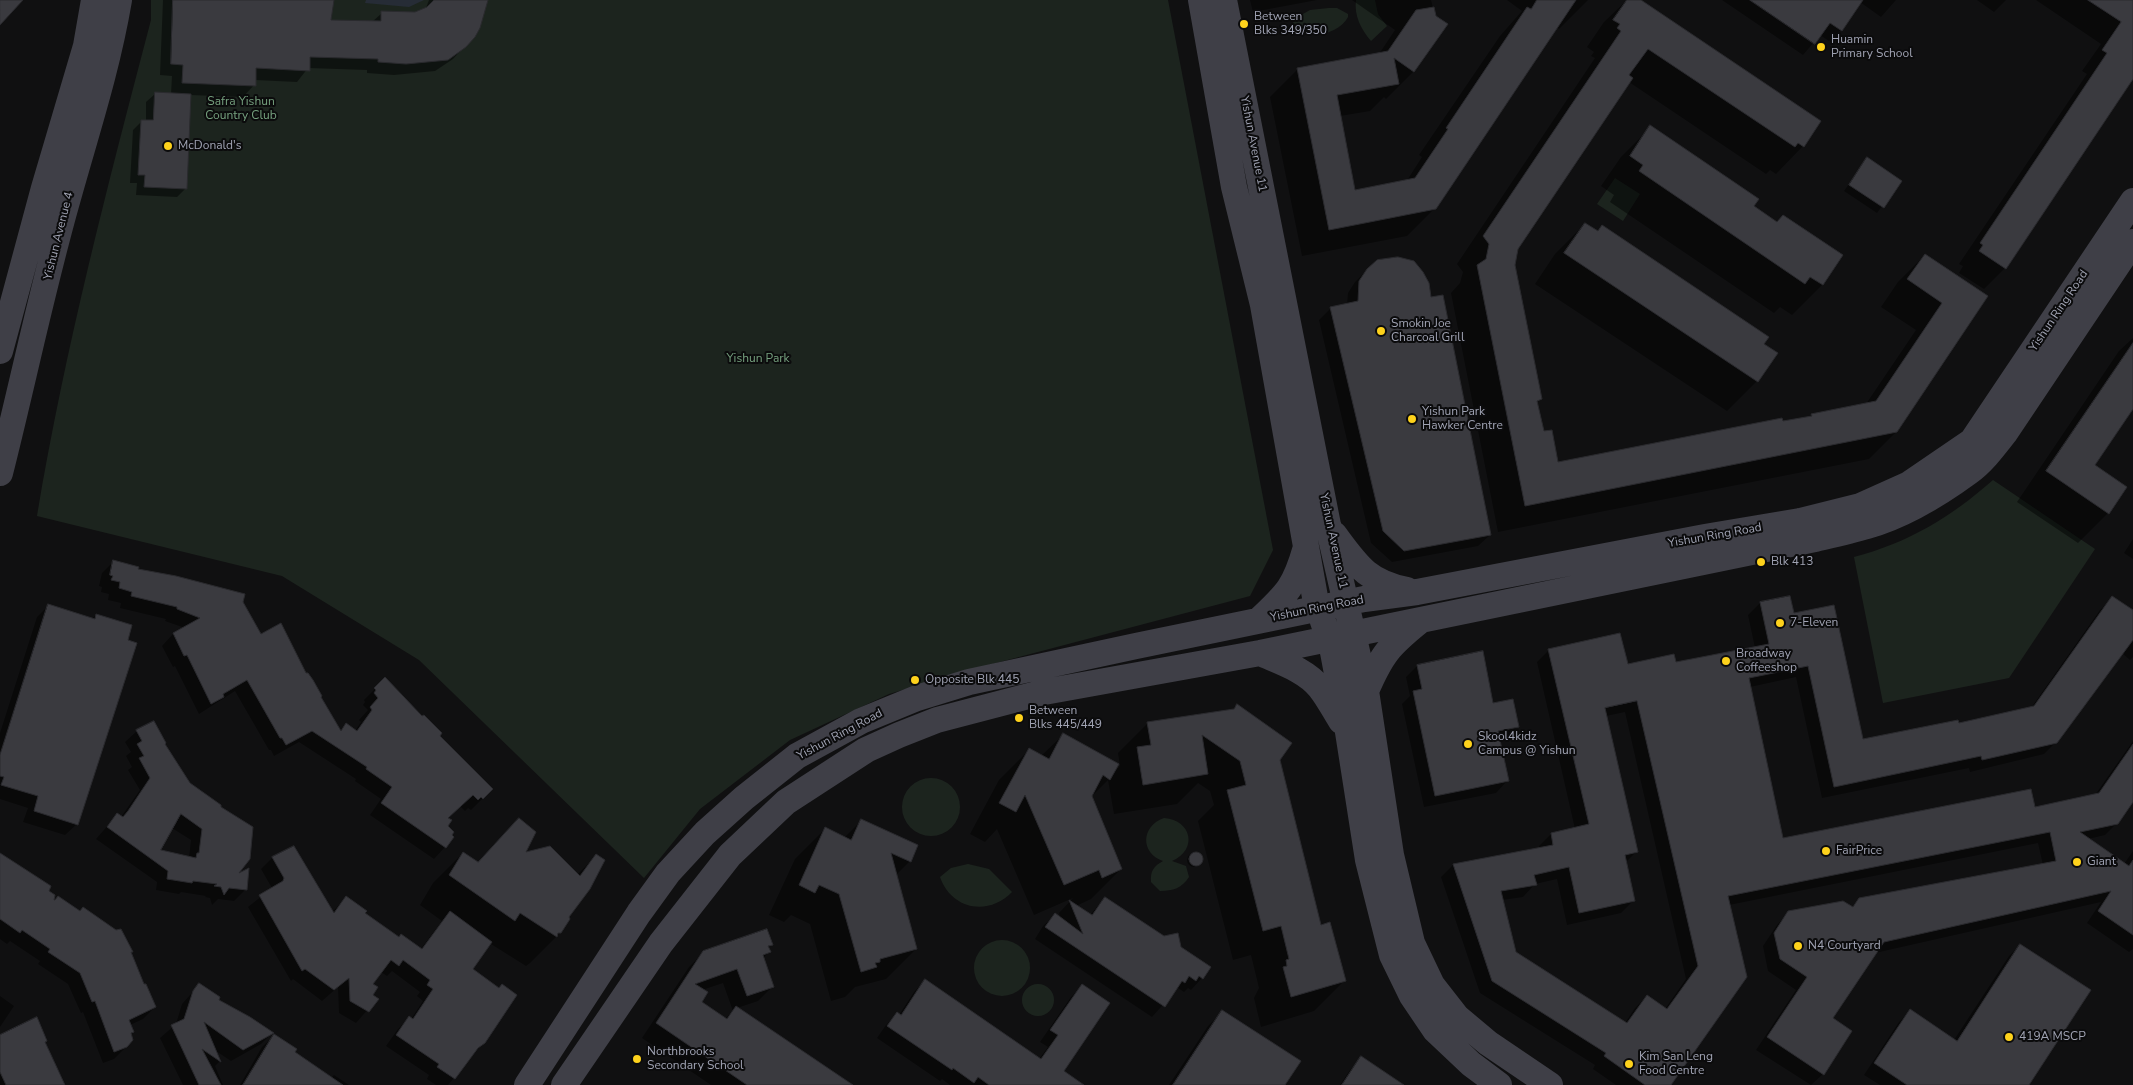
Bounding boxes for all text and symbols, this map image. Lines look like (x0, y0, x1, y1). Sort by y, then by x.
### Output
place label: Between Blks 349/350 (1254, 10, 1327, 38)
marker: Between Blks 349/350 (1238, 18, 1250, 30)
place label: Huamin Primary School (1831, 33, 1913, 61)
marker: Huamin Primary School (1815, 41, 1827, 53)
park label: Safra Yishun Country Club (205, 95, 277, 123)
street label: Yishun Avenue 11 (1237, 95, 1269, 193)
place label: McDonald's (178, 139, 241, 153)
marker: McDonald's (162, 140, 174, 152)
street label: Yishun Avenue 4 (41, 190, 77, 282)
street label: Yishun Ring Road (2027, 268, 2091, 354)
place label: Smokin Joe Charcoal Grill (1391, 317, 1464, 345)
marker: Smokin Joe Charcoal Grill (1375, 325, 1387, 337)
park label: Yishun Park (726, 352, 790, 366)
place label: Yishun Park Hawker Centre (1422, 405, 1503, 433)
marker: Yishun Park Hawker Centre (1406, 413, 1418, 425)
street label: Yishun Avenue 11 (1316, 492, 1350, 590)
street label: Yishun Ring Road (1667, 521, 1763, 551)
place label: Blk 413 (1771, 555, 1813, 569)
marker: Blk 413 (1755, 556, 1767, 568)
street label: Yishun Ring Road (1269, 593, 1365, 625)
place label: 7-Eleven (1790, 616, 1838, 630)
marker: 7-Eleven (1774, 617, 1786, 629)
place label: Broadway Coffeeshop (1736, 647, 1797, 675)
marker: Broadway Coffeeshop (1720, 655, 1732, 667)
place label: Opposite Blk 445 (925, 673, 1019, 687)
marker: Opposite Blk 445 (909, 674, 921, 686)
place label: Between Blks 445/449 (1029, 704, 1102, 732)
street label: Yishun Ring Road (795, 706, 885, 764)
marker: Between Blks 445/449 (1013, 712, 1025, 724)
place label: Skool4kidz Campus @ Yishun (1478, 730, 1576, 758)
marker: Skool4kidz Campus @ Yishun (1462, 738, 1474, 750)
place label: FairPrice (1836, 844, 1882, 858)
marker: FairPrice (1820, 845, 1832, 857)
place label: Giant (2087, 855, 2116, 869)
marker: Giant (2071, 856, 2083, 868)
place label: N4 Courtyard (1808, 939, 1881, 953)
marker: N4 Courtyard (1792, 940, 1804, 952)
place label: 419A MSCP (2019, 1030, 2086, 1044)
marker: 419A MSCP (2003, 1031, 2015, 1043)
place label: Northbrooks Secondary School (647, 1045, 744, 1073)
place label: Kim San Leng Food Centre (1639, 1050, 1713, 1078)
marker: Northbrooks Secondary School (631, 1053, 643, 1065)
marker: Kim San Leng Food Centre (1623, 1058, 1635, 1070)

